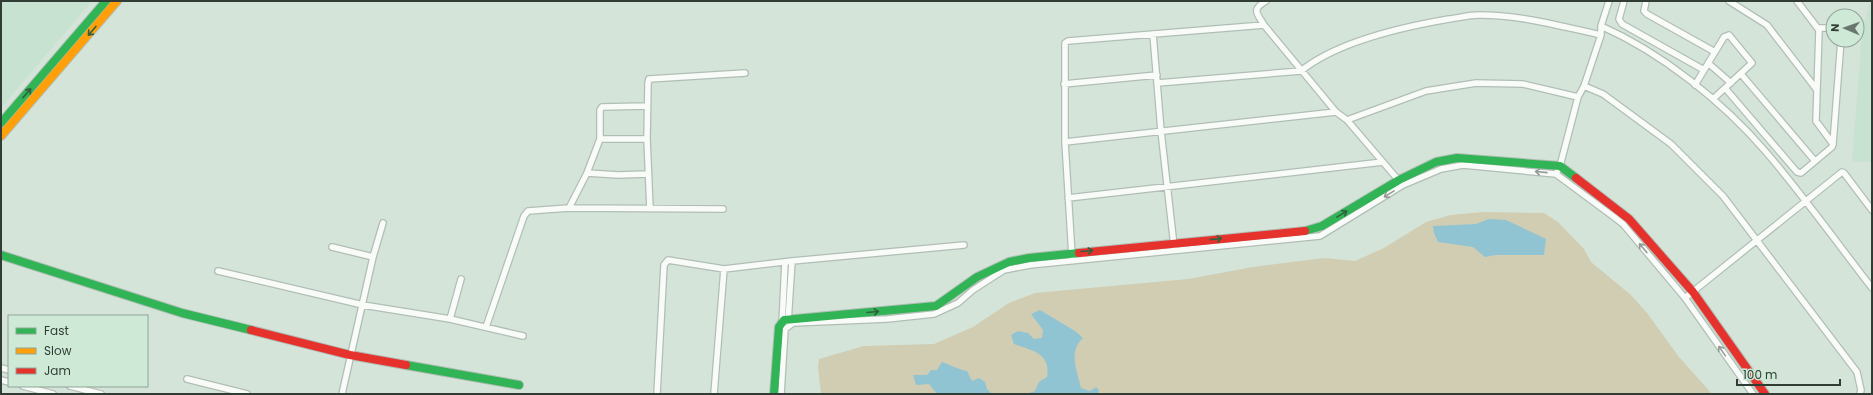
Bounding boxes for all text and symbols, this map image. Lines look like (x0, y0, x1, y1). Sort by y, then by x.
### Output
north arrow (1825, 8, 1865, 48)
text: N (1827, 23, 1843, 32)
one-way arrow (88, 25, 97, 35)
one-way arrow (22, 88, 31, 99)
one-way arrow (1535, 168, 1548, 176)
one-way arrow (1384, 190, 1395, 198)
one-way arrow (1336, 210, 1348, 218)
one-way arrow (1209, 236, 1222, 243)
one-way arrow (1639, 242, 1647, 253)
one-way arrow (1080, 248, 1093, 255)
one-way arrow (866, 308, 879, 315)
legend (8, 315, 148, 387)
text: Fast (44, 322, 69, 339)
text: Slow (44, 342, 72, 359)
one-way arrow (1718, 345, 1726, 356)
scale bar (1737, 361, 1840, 387)
text: Jam (44, 362, 71, 379)
text: 100 m (1743, 366, 1777, 383)

